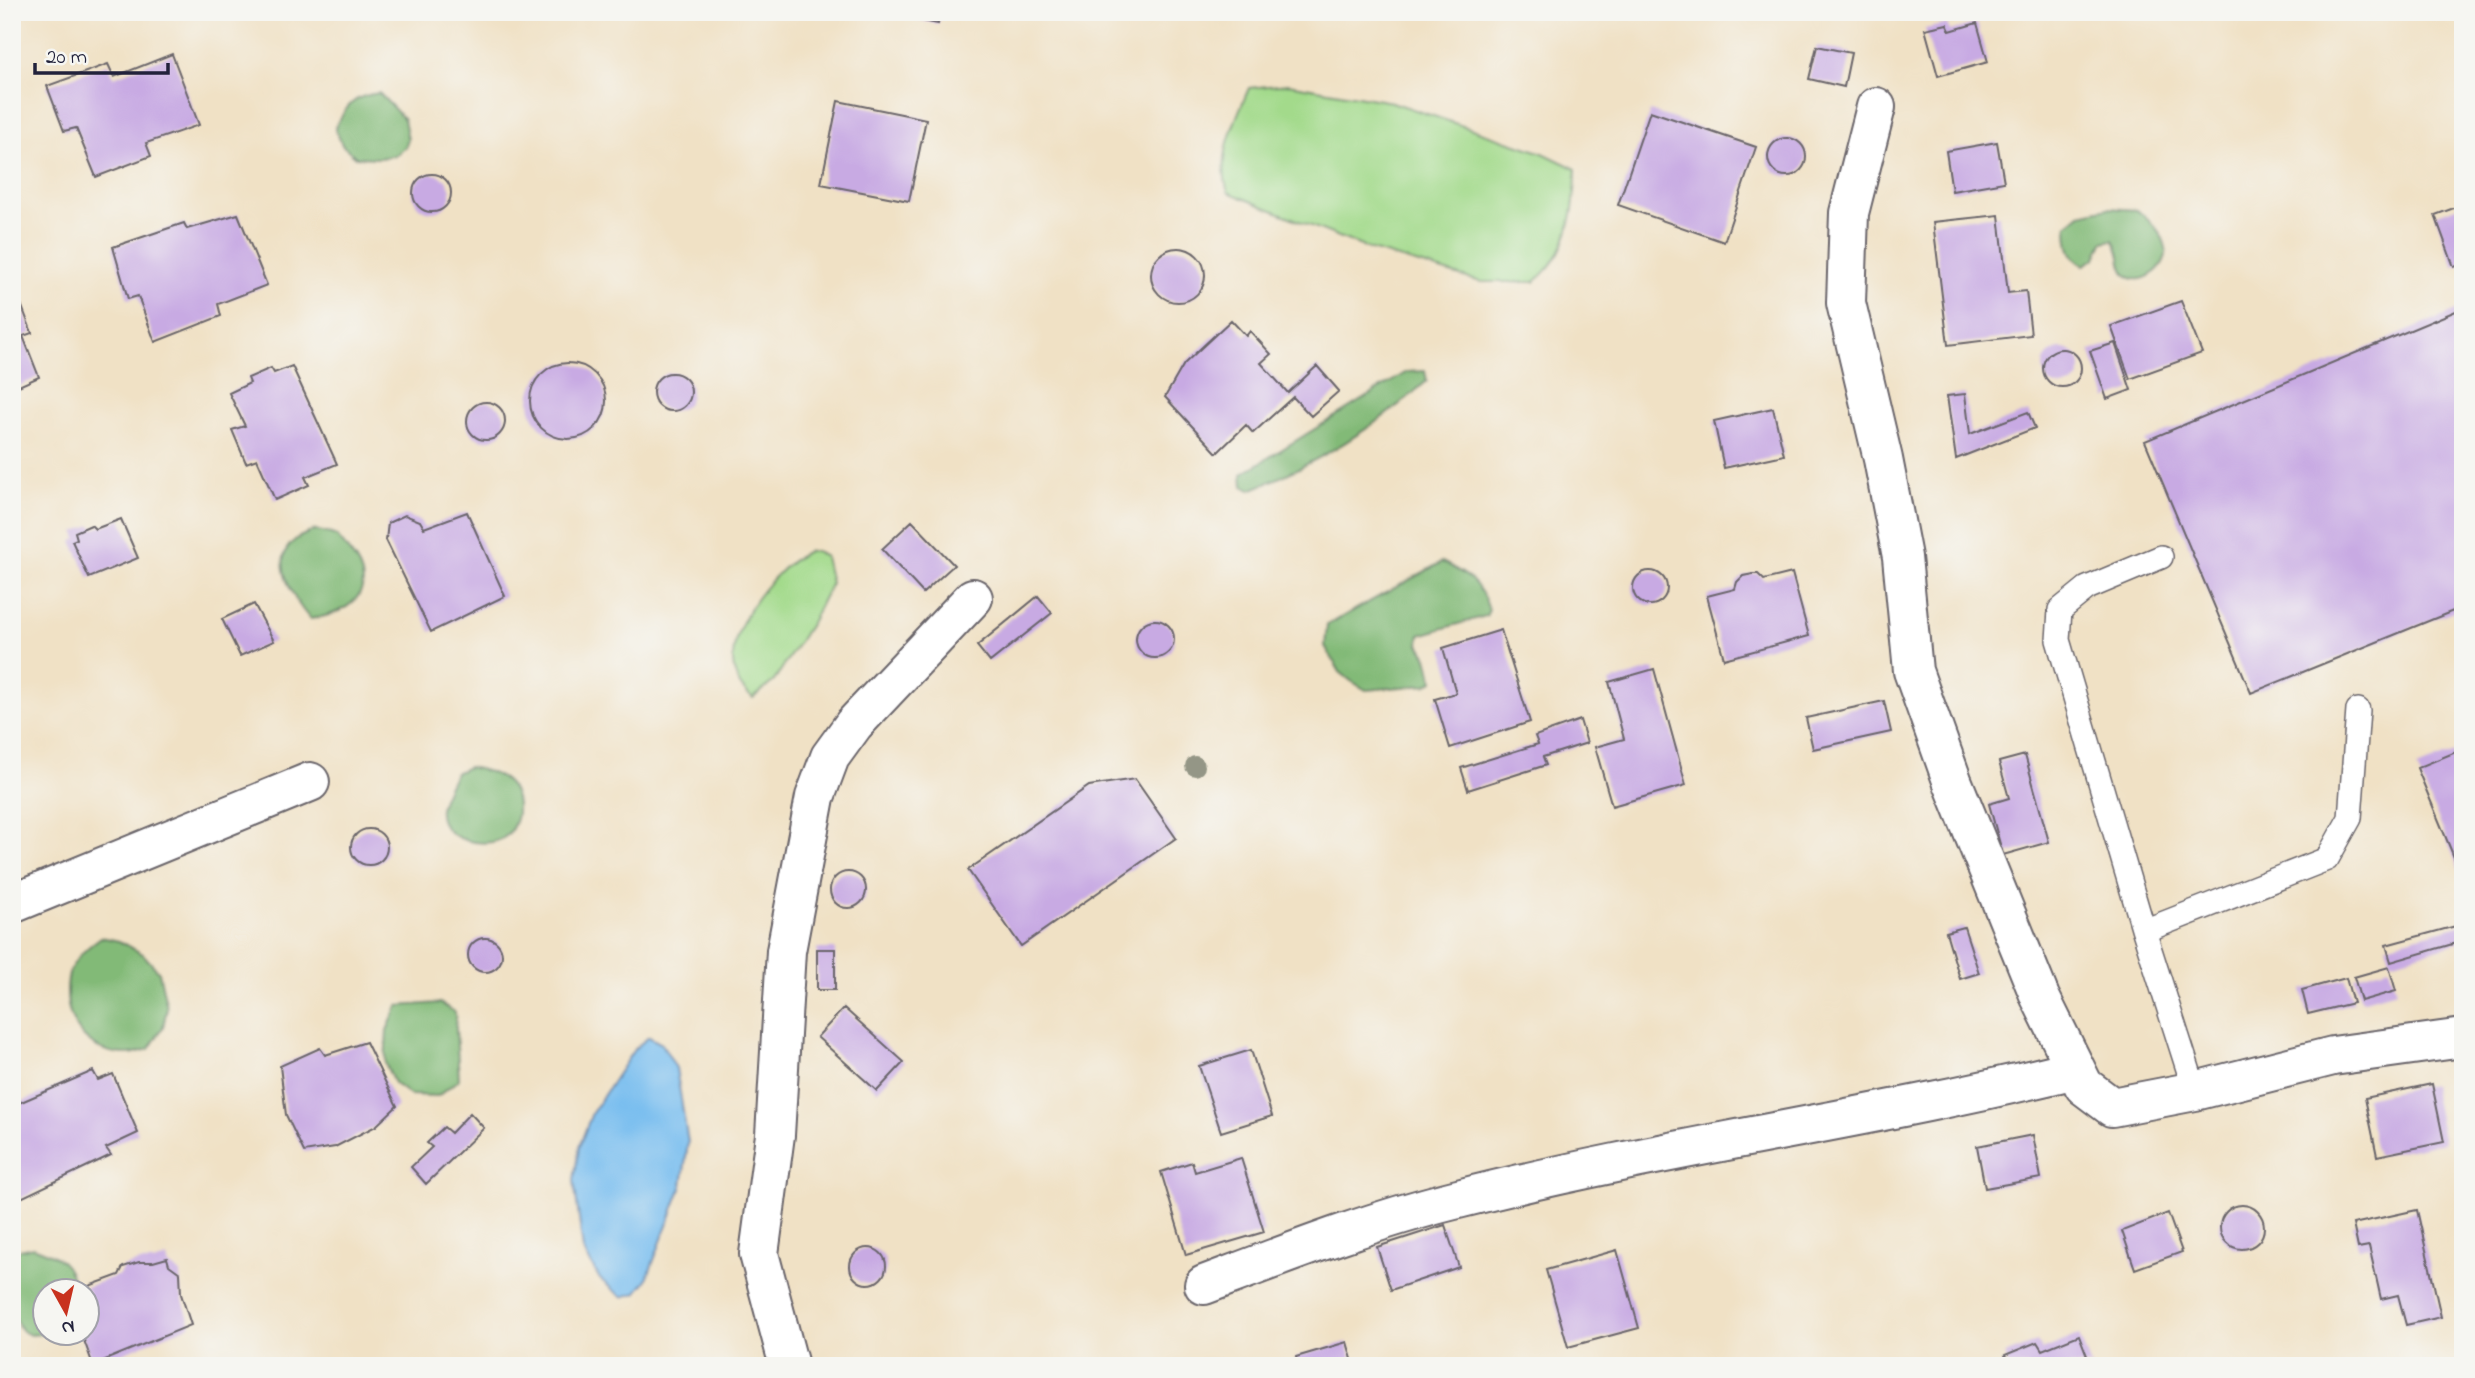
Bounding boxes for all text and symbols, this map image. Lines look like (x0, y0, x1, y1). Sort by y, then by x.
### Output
scale bar (35, 32, 168, 76)
text: 20 m (46, 43, 87, 73)
north arrow (32, 1276, 102, 1346)
text: N (60, 1312, 76, 1341)

